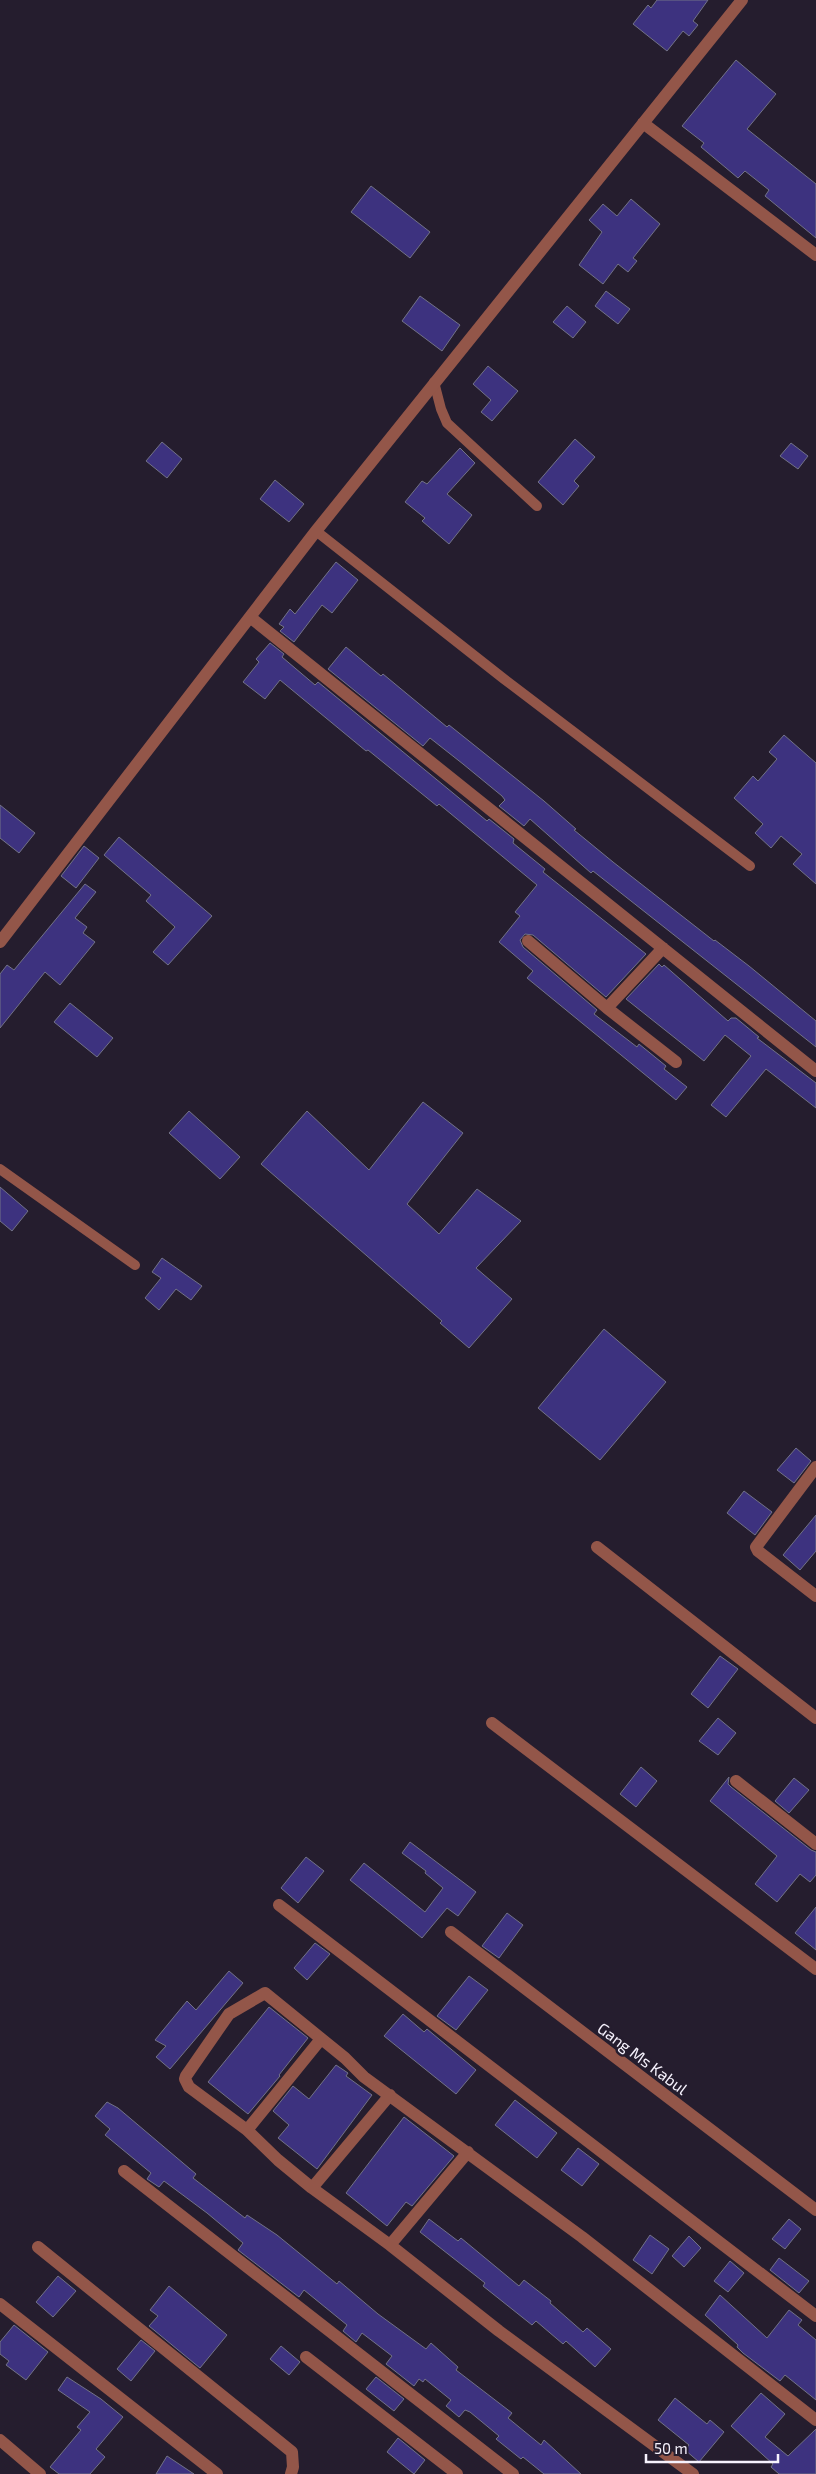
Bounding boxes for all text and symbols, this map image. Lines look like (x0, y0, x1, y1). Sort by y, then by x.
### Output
street label: Gang Ms Kabul (594, 2018, 692, 2098)
scale bar (646, 2432, 778, 2464)
text: 50 m (654, 2439, 688, 2457)

